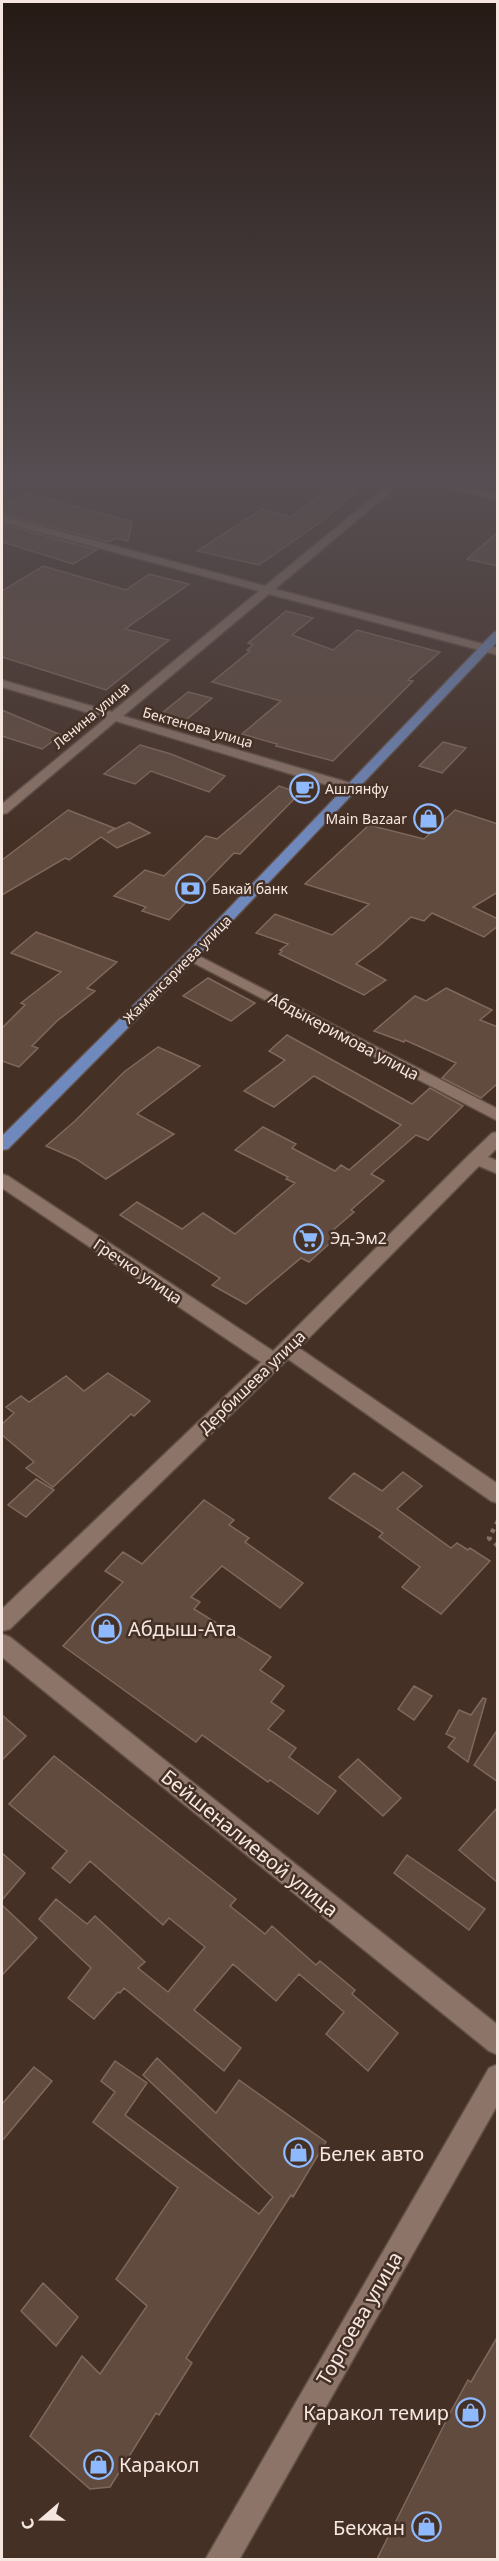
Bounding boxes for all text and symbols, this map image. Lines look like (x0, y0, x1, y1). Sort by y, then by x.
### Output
street label: Ленина улица (49, 677, 133, 753)
street label: Бектенова улица (141, 702, 255, 752)
cafe icon: Ашлянфу (288, 772, 320, 804)
place label: Ашлянфу (325, 779, 389, 798)
shop icon: Main Bazaar (412, 802, 444, 834)
place label: Main Bazaar (326, 809, 407, 828)
bank icon: Бакай банк (175, 872, 207, 904)
place label: Бакай банк (212, 879, 288, 898)
street label: Жамансариева улица (119, 911, 235, 1027)
street label: Абдыкеримова улица (265, 987, 423, 1085)
supermarket icon: Эд-Эм2 (293, 1222, 325, 1254)
place label: Эд-Эм2 (330, 1227, 387, 1249)
street label: Гречко улица (89, 1233, 187, 1309)
street label: Дербишева улица (194, 1325, 310, 1439)
shop icon: Абдыш-Ата (91, 1612, 123, 1644)
place label: Абдыш-Ата (128, 1615, 237, 1642)
street label: Бейшеналиевой улица (156, 1763, 344, 1923)
shop icon: Белек авто (282, 2137, 314, 2169)
place label: Белек авто (319, 2140, 424, 2167)
street label: Торгоева улица (310, 2246, 408, 2390)
shop icon: Каракол темир (454, 2396, 486, 2428)
place label: Каракол темир (303, 2399, 449, 2426)
shop icon: Каракол (82, 2448, 114, 2480)
place label: Каракол (119, 2451, 200, 2478)
north arrow (12, 2489, 72, 2549)
shop icon: Бекжан (410, 2511, 442, 2543)
place label: Бекжан (333, 2514, 405, 2541)
text: С (16, 2516, 40, 2533)

